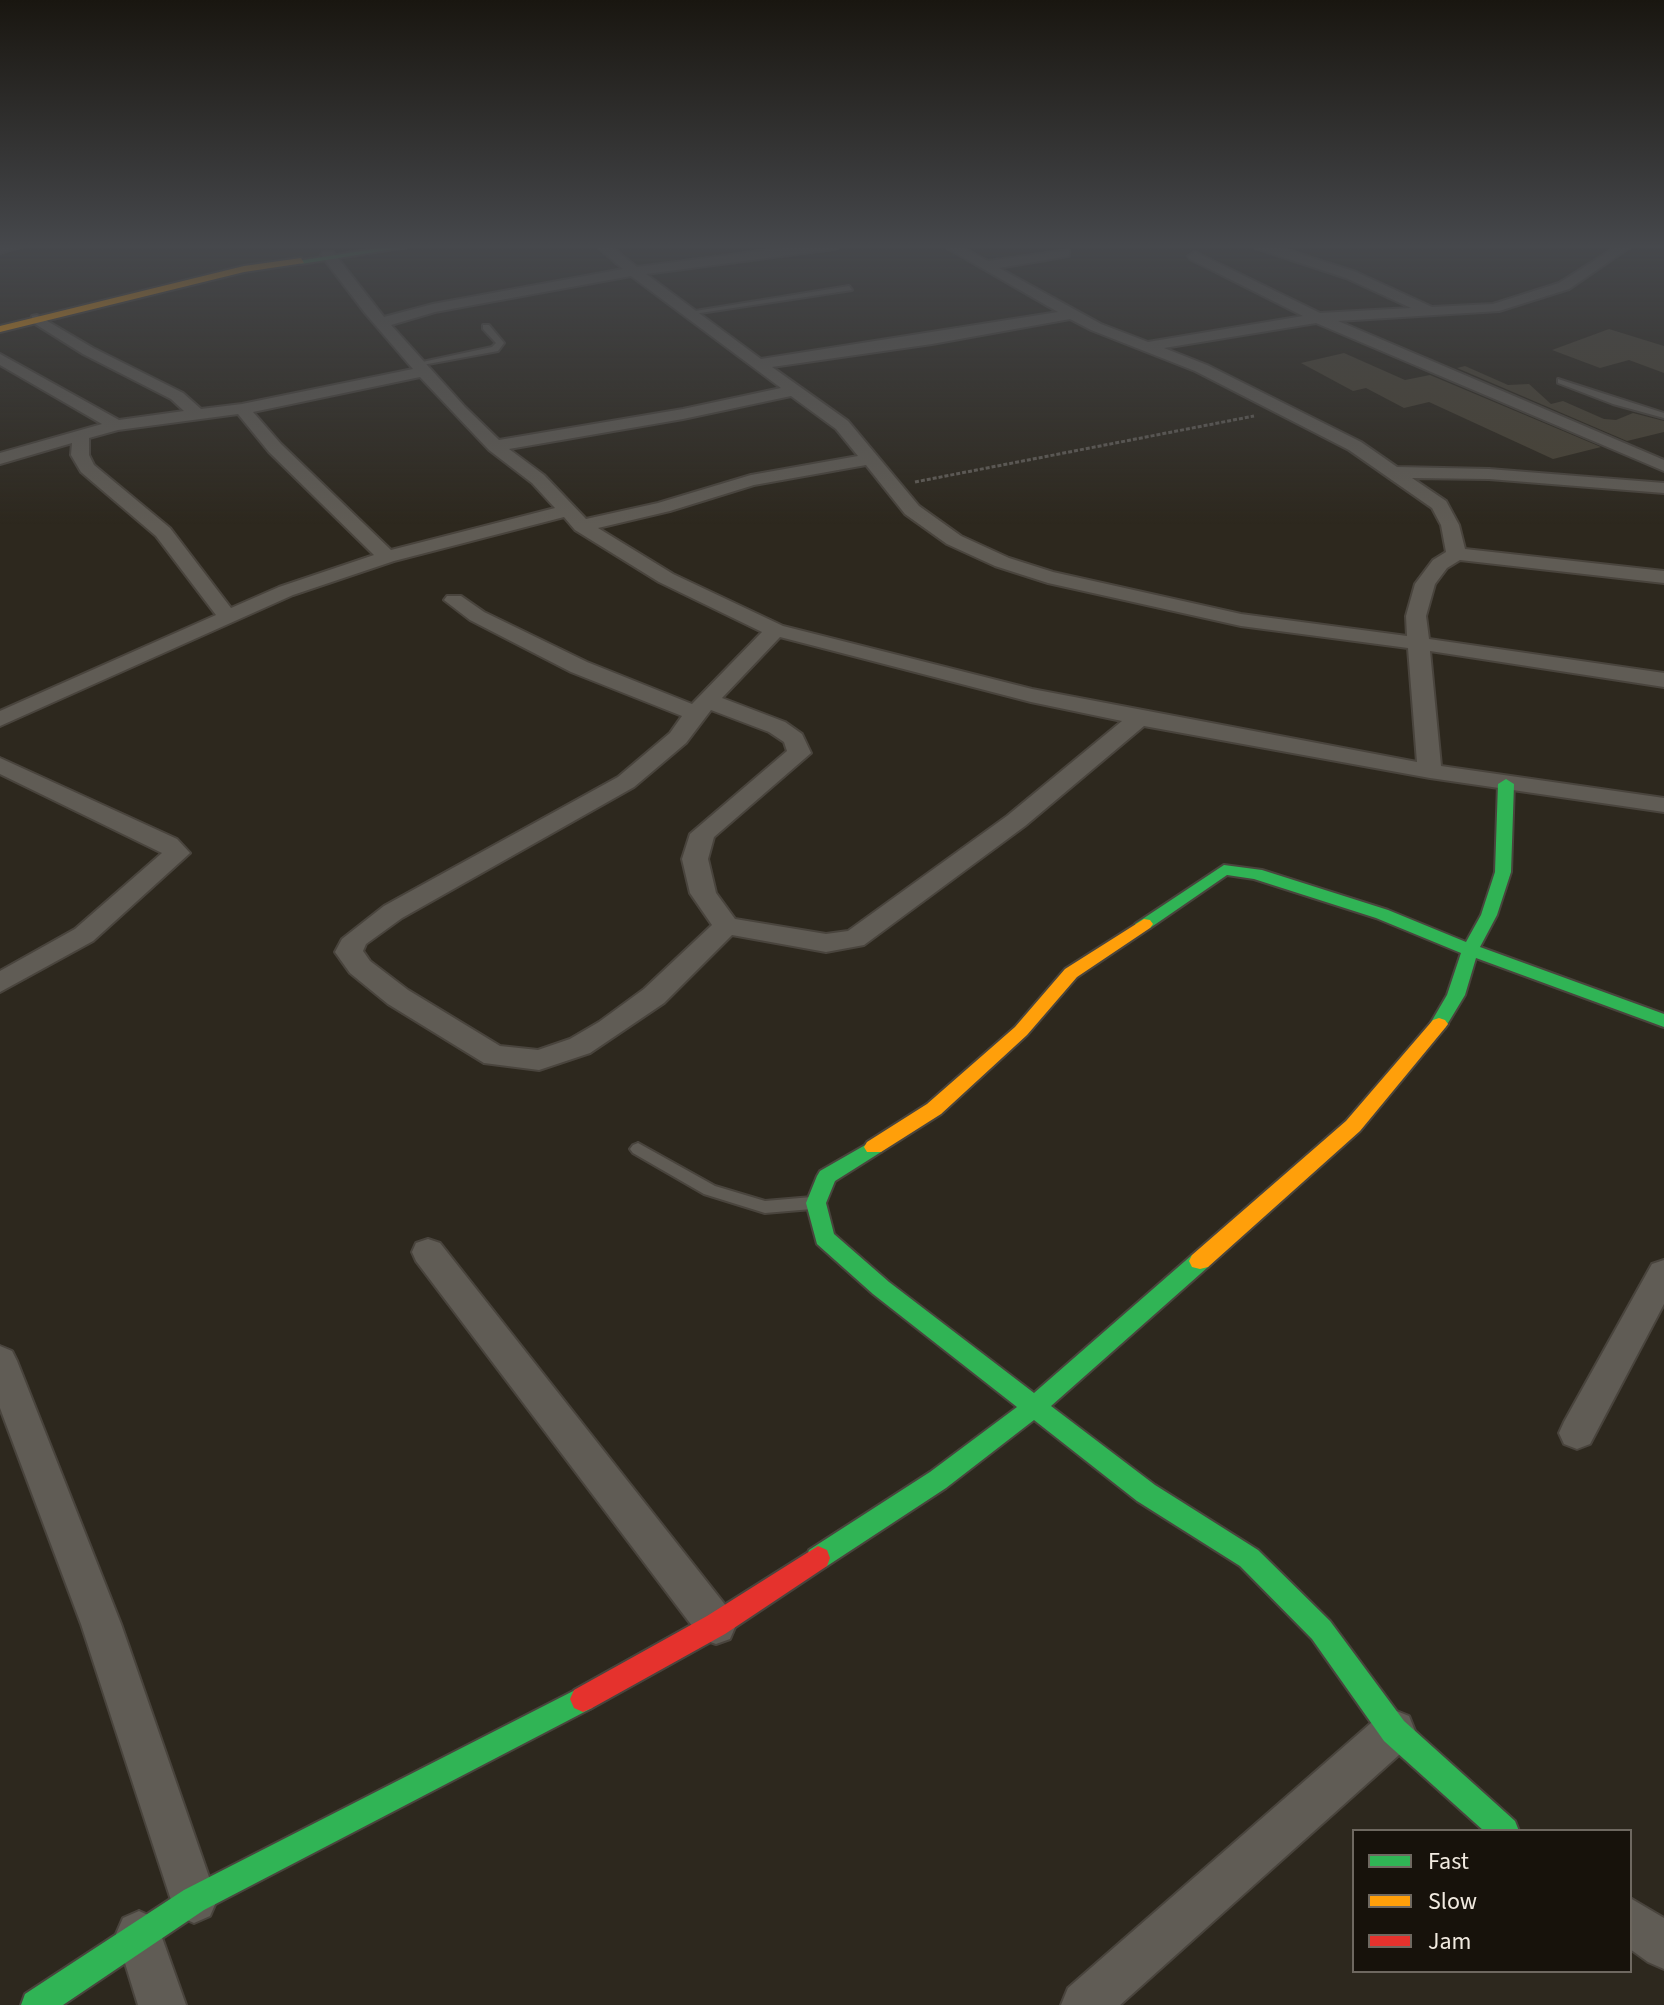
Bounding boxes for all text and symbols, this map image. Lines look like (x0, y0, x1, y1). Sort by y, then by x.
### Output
legend (1352, 1829, 1632, 1973)
text: Fast (1428, 1844, 1469, 1879)
text: Slow (1428, 1884, 1477, 1919)
text: Jam (1428, 1924, 1472, 1959)

